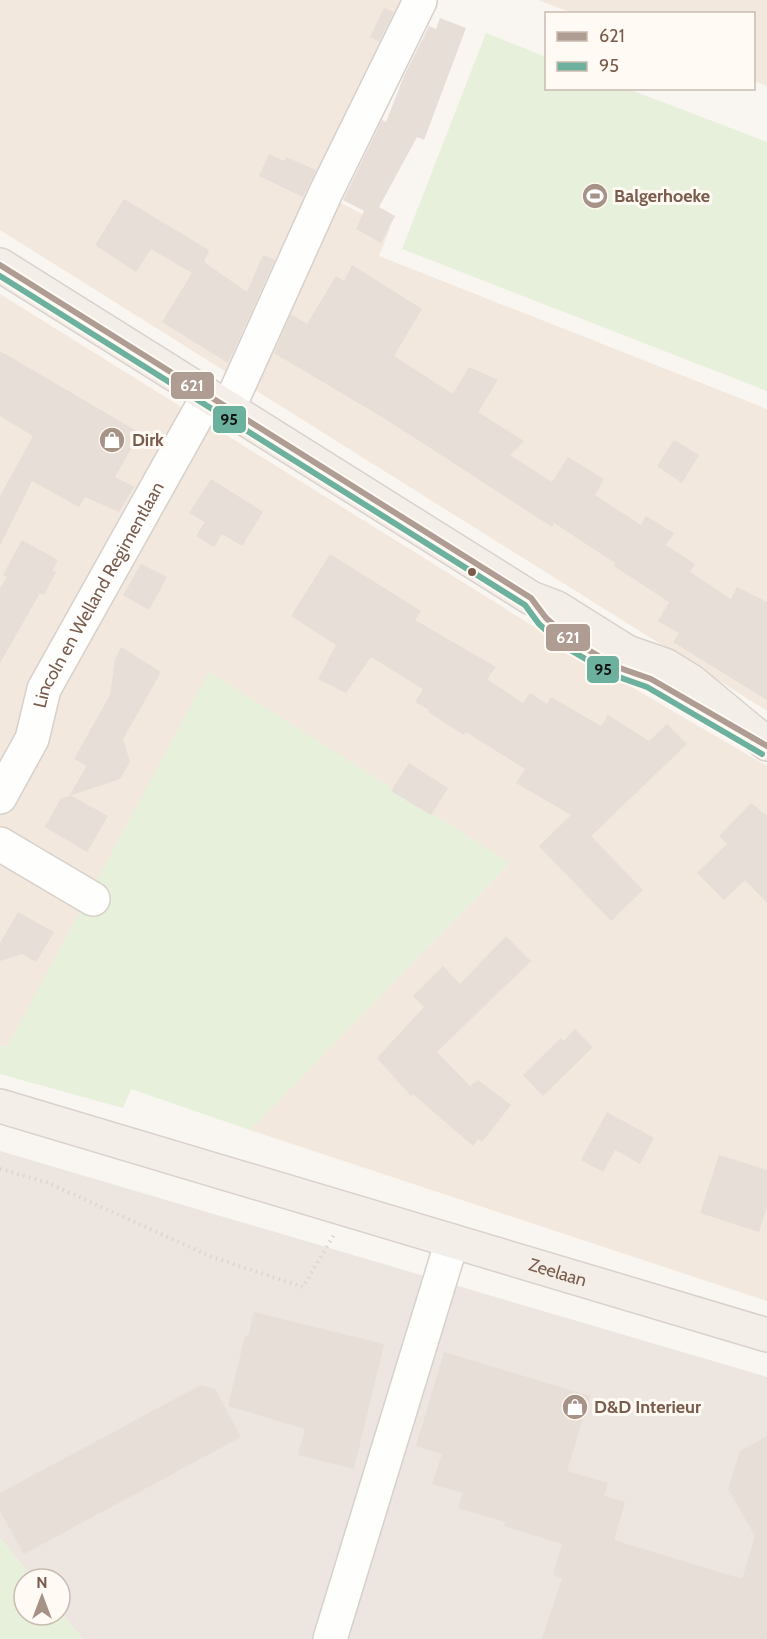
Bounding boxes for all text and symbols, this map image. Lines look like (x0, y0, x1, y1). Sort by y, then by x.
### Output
legend (545, 12, 755, 90)
text: 621 (599, 25, 625, 47)
text: 95 (599, 55, 619, 77)
sports icon: Balgerhoeke (580, 181, 610, 211)
place label: Balgerhoeke (614, 185, 710, 207)
line badge: 621 (170, 371, 215, 400)
text: 621 (180, 376, 204, 395)
line badge: 95 (212, 405, 247, 434)
text: 95 (220, 410, 238, 429)
shop icon: Dirk (97, 425, 127, 455)
place label: Dirk (132, 429, 164, 451)
street label: Lincoln en Welland Regimentlaan (29, 478, 169, 710)
unlabelled marker (466, 566, 478, 578)
line badge: 621 (545, 623, 591, 652)
text: 621 (556, 628, 580, 647)
line badge: 95 (586, 655, 620, 684)
text: 95 (594, 660, 612, 679)
street label: Zeelaan (526, 1253, 589, 1292)
shop icon: D&D Interieur (560, 1392, 590, 1422)
place label: D&D Interieur (594, 1396, 701, 1418)
north arrow (12, 1567, 72, 1627)
text: N (36, 1573, 48, 1592)

